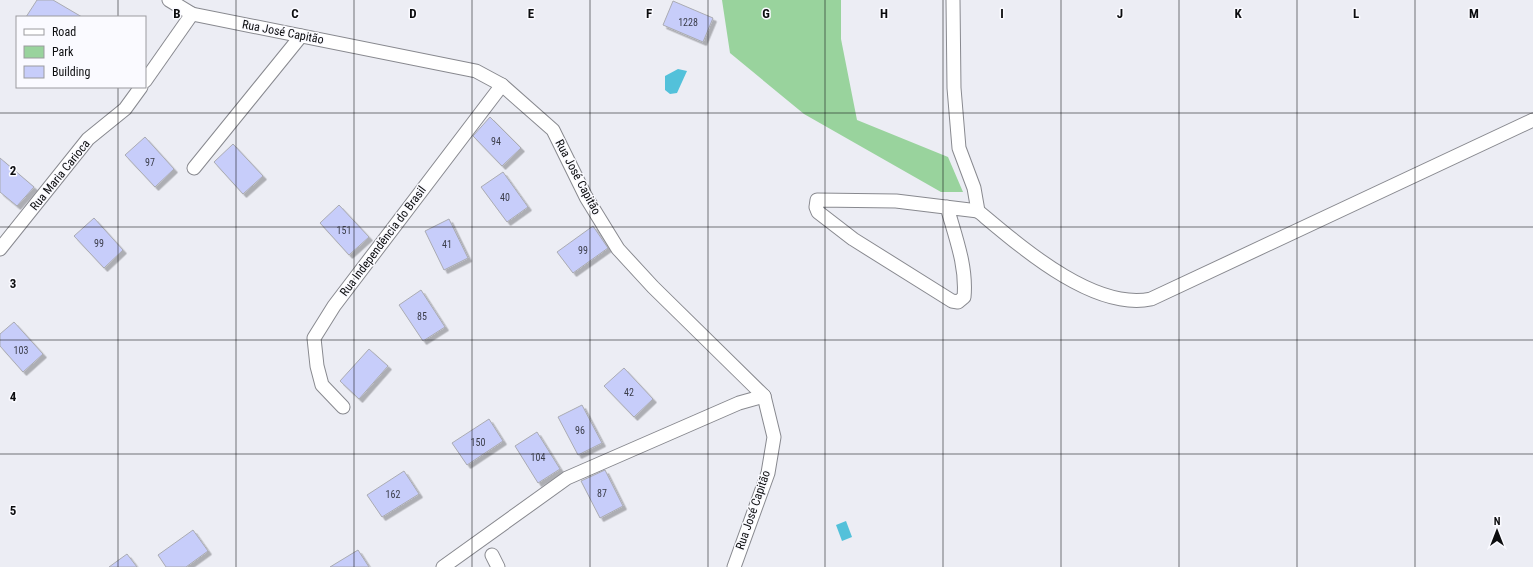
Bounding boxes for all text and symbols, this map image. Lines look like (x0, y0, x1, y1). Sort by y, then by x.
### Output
text: B (173, 6, 181, 21)
text: C (291, 6, 299, 21)
text: D (409, 6, 417, 21)
text: E (528, 6, 535, 21)
text: F (646, 6, 652, 21)
text: G (762, 6, 770, 21)
text: H (880, 6, 888, 21)
text: I (1000, 6, 1004, 21)
text: J (1117, 6, 1123, 21)
text: K (1234, 6, 1242, 21)
text: L (1353, 6, 1359, 21)
text: M (1469, 6, 1479, 21)
legend (16, 16, 146, 88)
street label: Rua José Capitão (241, 17, 325, 47)
house number: 1228 (678, 17, 698, 28)
text: Road (52, 25, 76, 39)
text: Park (52, 45, 74, 59)
text: Building (52, 65, 90, 79)
house number: 94 (491, 136, 501, 147)
street label: Rua Maria Carioca (27, 137, 93, 213)
street label: Rua José Capitão (552, 137, 604, 217)
house number: 97 (145, 157, 155, 168)
text: 2 (10, 163, 17, 178)
street label: Rua Independência do Brasil (337, 183, 429, 299)
house number: 40 (500, 192, 510, 203)
house number: 151 (337, 225, 351, 236)
house number: 99 (94, 238, 104, 249)
house number: 41 (442, 239, 452, 250)
house number: 99 (578, 245, 588, 256)
text: 3 (10, 276, 16, 291)
house number: 85 (417, 311, 427, 322)
house number: 103 (14, 345, 28, 356)
house number: 42 (624, 387, 634, 398)
text: 4 (10, 389, 17, 404)
house number: 96 (575, 425, 585, 436)
house number: 150 (471, 437, 485, 448)
house number: 104 (531, 452, 545, 463)
street label: Rua José Capitão (733, 469, 773, 551)
house number: 87 (597, 488, 607, 499)
house number: 162 (386, 489, 400, 500)
text: 5 (10, 503, 17, 518)
north arrow (1477, 511, 1517, 551)
text: N (1494, 515, 1501, 528)

